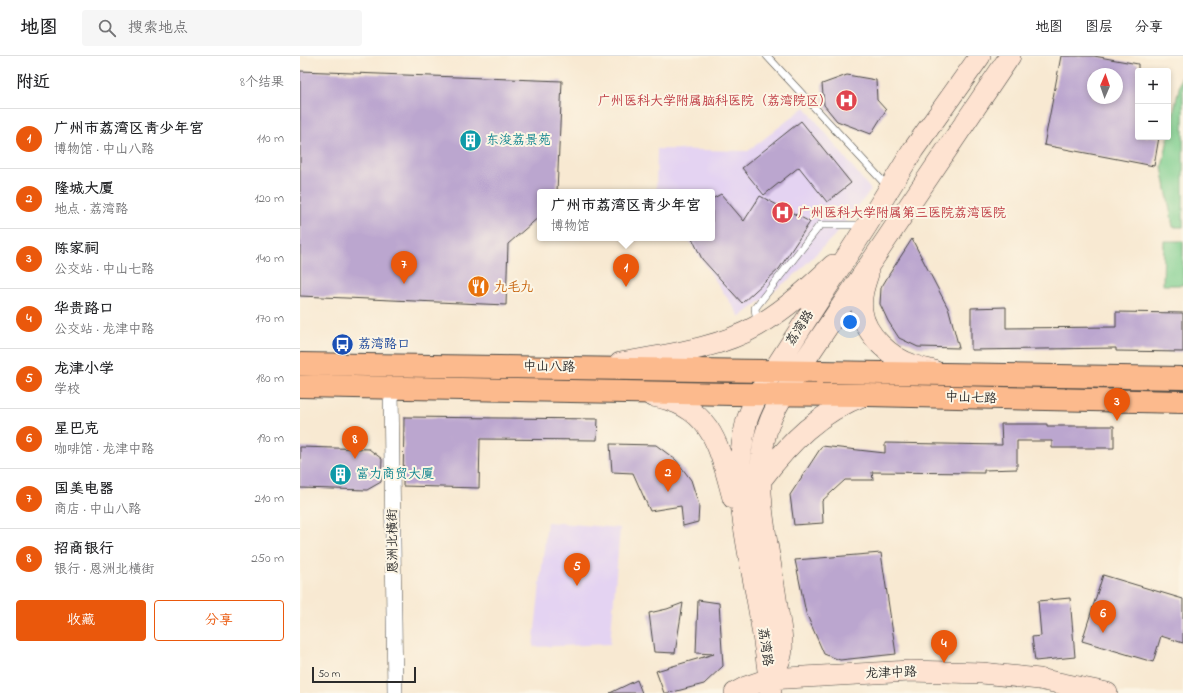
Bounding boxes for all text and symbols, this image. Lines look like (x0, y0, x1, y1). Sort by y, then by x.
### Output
search box (82, 10, 362, 46)
text: 地图 (20, 15, 58, 42)
icon: search (96, 17, 118, 39)
text: 搜索地点 (128, 17, 188, 39)
text: 地图 (1035, 17, 1063, 38)
text: 图层 (1085, 17, 1113, 38)
text: 分享 (1135, 17, 1163, 38)
north arrow (1087, 68, 1123, 104)
map controls (1135, 68, 1171, 140)
button: + (1135, 68, 1171, 104)
text: 附近 (16, 70, 50, 95)
text: 8个结果 (240, 73, 284, 92)
hospital icon: 广州医科大学附属脑科医院（荔湾院区） (834, 88, 860, 114)
place label: 广州医科大学附属脑科医院（荔湾院区） (598, 92, 832, 111)
button: − (1135, 104, 1171, 140)
text: 广州市荔湾区青少年宫 (54, 118, 204, 140)
building icon: 东浚荔景苑 (458, 127, 484, 153)
text: 1 (27, 129, 31, 148)
text: 110 m (257, 129, 284, 148)
place label: 东浚荔景苑 (486, 131, 551, 150)
text: 博物馆 · 中山八路 (54, 140, 154, 159)
text: 隆城大厦 (54, 178, 114, 200)
text: 2 (26, 189, 32, 208)
text: 120 m (254, 189, 284, 208)
popup (537, 189, 715, 241)
text: 广州市荔湾区青少年宫 (551, 195, 701, 217)
text: 地点 · 荔湾路 (54, 200, 128, 219)
hospital icon: 广州医科大学附属第三医院荔湾医院 (769, 200, 795, 226)
place label: 广州医科大学附属第三医院荔湾医院 (798, 204, 1006, 223)
text: 博物馆 (551, 217, 590, 236)
text: 陈家祠 (54, 238, 99, 260)
text: 3 (26, 249, 32, 268)
text: 140 m (256, 249, 284, 268)
pin: 7 (391, 251, 417, 284)
pin: 1 (613, 254, 639, 287)
text: 公交站 · 中山七路 (54, 260, 154, 279)
restaurant icon: 九毛九 (465, 274, 491, 300)
place label: 九毛九 (494, 278, 533, 297)
text: 华贵路口 (54, 298, 114, 320)
street label: 荔湾路 (781, 306, 819, 350)
text: 4 (26, 309, 32, 328)
text: 170 m (256, 309, 284, 328)
your location (840, 312, 860, 332)
text: 公交站 · 龙津中路 (54, 320, 154, 339)
bus stop icon: 荔湾路口 (330, 331, 356, 357)
place label: 荔湾路口 (358, 335, 410, 354)
street label: 中山八路 (523, 357, 575, 377)
text: 龙津小学 (54, 358, 114, 380)
text: 5 (25, 369, 33, 388)
text: 180 m (256, 369, 284, 388)
text: 学校 (54, 380, 80, 399)
street label: 中山七路 (945, 388, 997, 408)
pin: 3 (1104, 388, 1130, 421)
text: 星巴克 (54, 418, 99, 440)
pin: 8 (342, 426, 368, 459)
text: 6 (26, 429, 32, 448)
text: 190 m (257, 429, 284, 448)
text: 咖啡馆 · 龙津中路 (54, 440, 154, 459)
pin: 2 (655, 459, 681, 492)
building icon: 富力商贸大厦 (328, 461, 354, 487)
place label: 富力商贸大厦 (356, 465, 434, 484)
text: 国美电器 (54, 478, 114, 500)
text: 7 (26, 489, 32, 508)
text: 210 m (254, 489, 284, 508)
text: 商店 · 中山八路 (54, 500, 141, 519)
street label: 恩洲北横街 (383, 508, 403, 574)
text: 招商银行 (54, 538, 114, 560)
text: 8 (27, 549, 31, 568)
text: 250 m (251, 549, 284, 568)
pin: 5 (564, 553, 590, 586)
text: 银行 · 恩洲北横街 (54, 560, 154, 579)
button: 收藏 (16, 600, 146, 641)
button: 分享 (154, 600, 284, 641)
pin: 6 (1090, 600, 1116, 633)
street label: 荔湾路 (753, 626, 777, 668)
pin: 4 (931, 630, 957, 663)
street label: 龙津中路 (865, 663, 917, 683)
scale bar (312, 665, 416, 684)
text: 50 m (318, 666, 340, 682)

